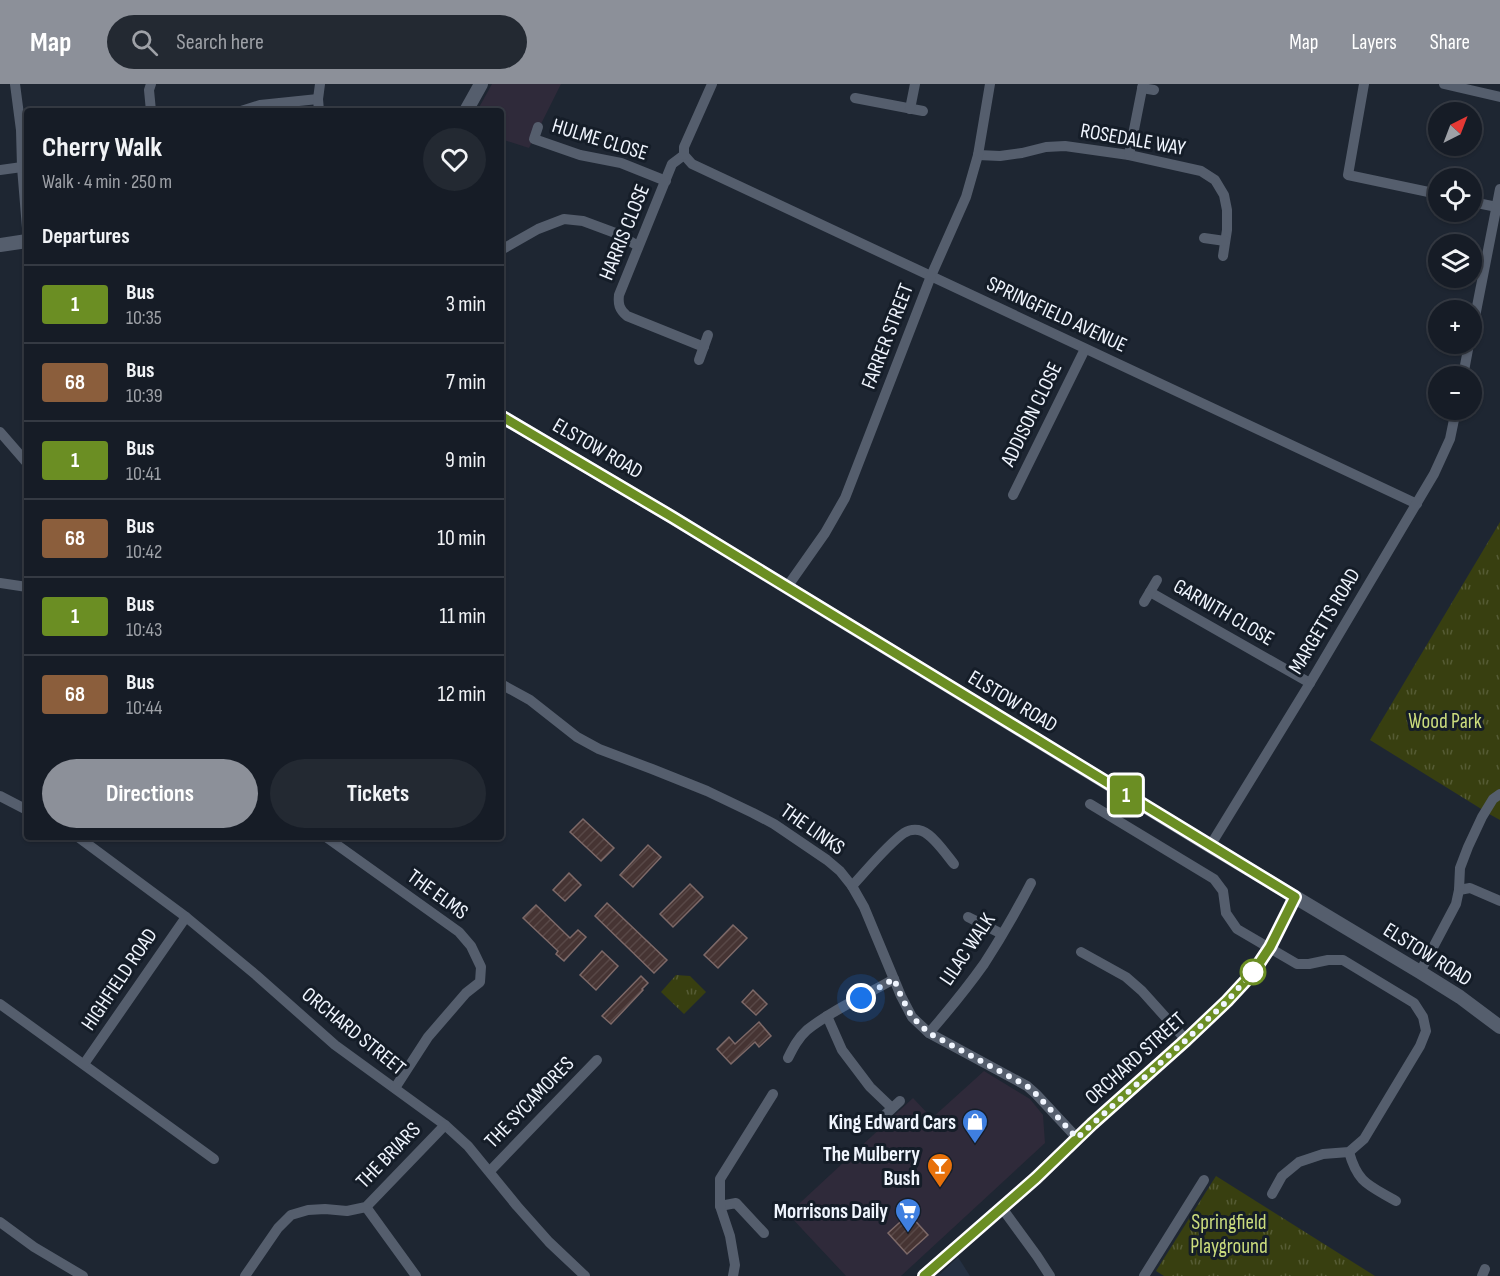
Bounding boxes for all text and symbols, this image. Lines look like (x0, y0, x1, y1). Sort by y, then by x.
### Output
search box (107, 15, 527, 69)
text: Map (30, 26, 71, 59)
icon: search (128, 26, 161, 59)
text: Search here (176, 29, 264, 56)
text: Map (1289, 30, 1318, 55)
text: Layers (1351, 30, 1397, 55)
text: Share (1430, 30, 1470, 55)
north arrow (1428, 102, 1482, 156)
map controls (1428, 102, 1482, 420)
street label: HULME CLOSE (549, 113, 651, 166)
street label: ROSEDALE WAY (1078, 118, 1188, 161)
button: heart (423, 128, 486, 191)
text: Cherry Walk (42, 131, 162, 164)
button: locate (1428, 168, 1482, 222)
text: Walk · 4 min · 250 m (42, 170, 172, 194)
street label: HARRIS CLOSE (594, 181, 655, 284)
text: Departures (42, 223, 130, 250)
button: layers (1428, 234, 1482, 288)
street label: SPRINGFIELD AVENUE (983, 271, 1131, 358)
text: Bus (126, 279, 155, 306)
street label: FARRER STREET (856, 280, 919, 392)
text: 3 min (446, 291, 486, 318)
text: 1 (71, 292, 79, 317)
button: + (1428, 300, 1482, 354)
text: 10:35 (126, 306, 162, 330)
text: Bus (126, 357, 155, 384)
street label: ADDISON CLOSE (995, 358, 1067, 471)
button: − (1428, 366, 1482, 420)
text: 7 min (446, 369, 486, 396)
text: 68 (65, 370, 85, 395)
text: 10:39 (126, 384, 163, 408)
street label: ELSTOW ROAD (548, 413, 647, 484)
text: Bus (126, 435, 155, 462)
text: 9 min (445, 447, 486, 474)
text: 1 (71, 448, 79, 473)
text: 10:41 (126, 462, 161, 486)
text: Bus (126, 513, 155, 540)
text: 10 min (437, 525, 486, 552)
text: 68 (65, 526, 85, 551)
text: 10:42 (126, 540, 162, 564)
street label: MARGETTS ROAD (1283, 564, 1366, 679)
street label: GARNITH CLOSE (1169, 574, 1279, 651)
text: Bus (126, 591, 155, 618)
text: 11 min (439, 603, 486, 630)
text: 1 (71, 604, 79, 629)
text: 10:43 (126, 618, 162, 642)
street label: ELSTOW ROAD (964, 665, 1062, 738)
text: Bus (126, 669, 155, 696)
text: 12 min (438, 681, 486, 708)
text: 68 (65, 682, 85, 707)
text: 10:44 (126, 696, 162, 720)
park label: Wood Park (1408, 709, 1482, 734)
button: Directions (42, 759, 258, 828)
button: Tickets (270, 759, 486, 828)
line badge: 1 (1106, 776, 1146, 814)
text: 1 (1122, 783, 1130, 808)
street label: THE LINKS (776, 798, 850, 860)
street label: THE ELMS (402, 864, 473, 925)
street label: LILAC WALK (934, 908, 1001, 990)
street label: ELSTOW ROAD (1379, 917, 1477, 991)
street label: HIGHFIELD ROAD (76, 923, 163, 1035)
unlabelled marker (1240, 959, 1266, 985)
street label: ORCHARD STREET (297, 982, 411, 1081)
your location (846, 983, 876, 1013)
street label: ORCHARD STREET (1080, 1007, 1191, 1110)
street label: THE SYCAMORES (479, 1051, 579, 1153)
shop icon: King Edward Cars (960, 1107, 990, 1145)
place label: King Edward Cars (829, 1110, 956, 1135)
street label: THE BRIARS (351, 1117, 426, 1194)
place label: The Mulberry Bush (823, 1142, 920, 1191)
bar icon: The Mulberry Bush (925, 1151, 955, 1189)
supermarket icon: Morrisons Daily (893, 1196, 923, 1234)
place label: Morrisons Daily (774, 1199, 888, 1224)
park label: Springfield Playground (1190, 1210, 1268, 1259)

